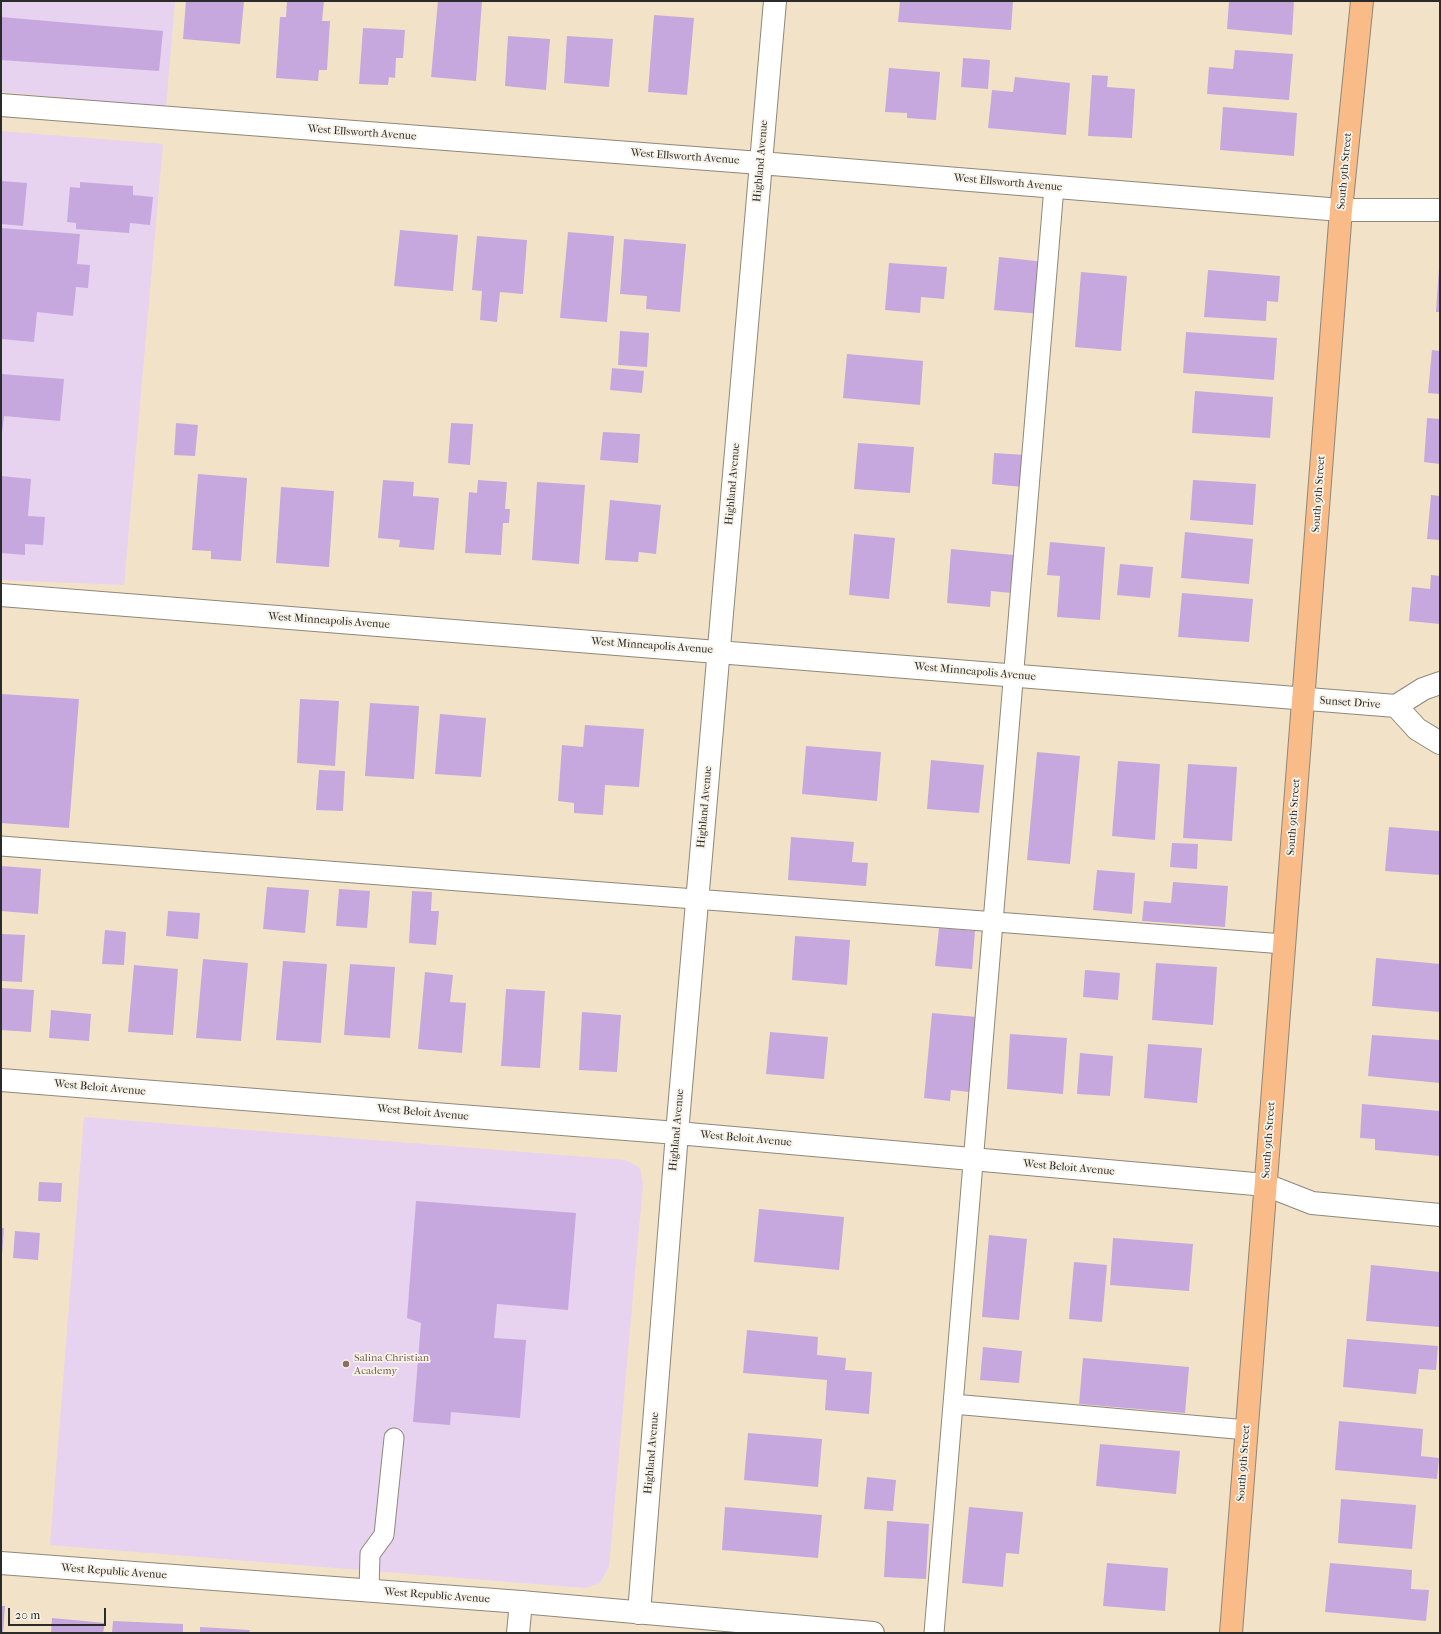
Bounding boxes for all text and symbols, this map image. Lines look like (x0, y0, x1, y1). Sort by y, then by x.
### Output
street label: Highland Avenue (751, 119, 771, 203)
street label: West Ellsworth Avenue (307, 123, 417, 143)
street label: South 9th Street (1335, 132, 1355, 210)
street label: West Ellsworth Avenue (630, 147, 740, 167)
street label: West Ellsworth Avenue (953, 172, 1063, 194)
street label: Highland Avenue (723, 442, 743, 526)
street label: South 9th Street (1310, 455, 1328, 533)
street label: West Minneapolis Avenue (268, 610, 390, 632)
street label: West Minneapolis Avenue (591, 635, 713, 657)
street label: West Minneapolis Avenue (914, 660, 1036, 684)
street label: Sunset Drive (1319, 694, 1381, 712)
street label: Highland Avenue (695, 765, 715, 849)
street label: South 9th Street (1285, 778, 1303, 856)
street label: West Beloit Avenue (54, 1077, 146, 1099)
street label: Highland Avenue (667, 1088, 687, 1172)
street label: South 9th Street (1260, 1101, 1278, 1179)
street label: West Beloit Avenue (377, 1102, 469, 1124)
street label: West Beloit Avenue (700, 1128, 792, 1150)
street label: West Beloit Avenue (1023, 1157, 1115, 1179)
place label: Salina Christian Academy (354, 1351, 429, 1377)
marker: Salina Christian Academy (341, 1359, 351, 1369)
street label: Highland Avenue (642, 1411, 662, 1495)
street label: South 9th Street (1235, 1424, 1253, 1502)
street label: West Republic Avenue (61, 1562, 167, 1582)
street label: West Republic Avenue (384, 1586, 490, 1606)
scale bar (10, 1600, 108, 1626)
text: 20 m (15, 1608, 40, 1622)

